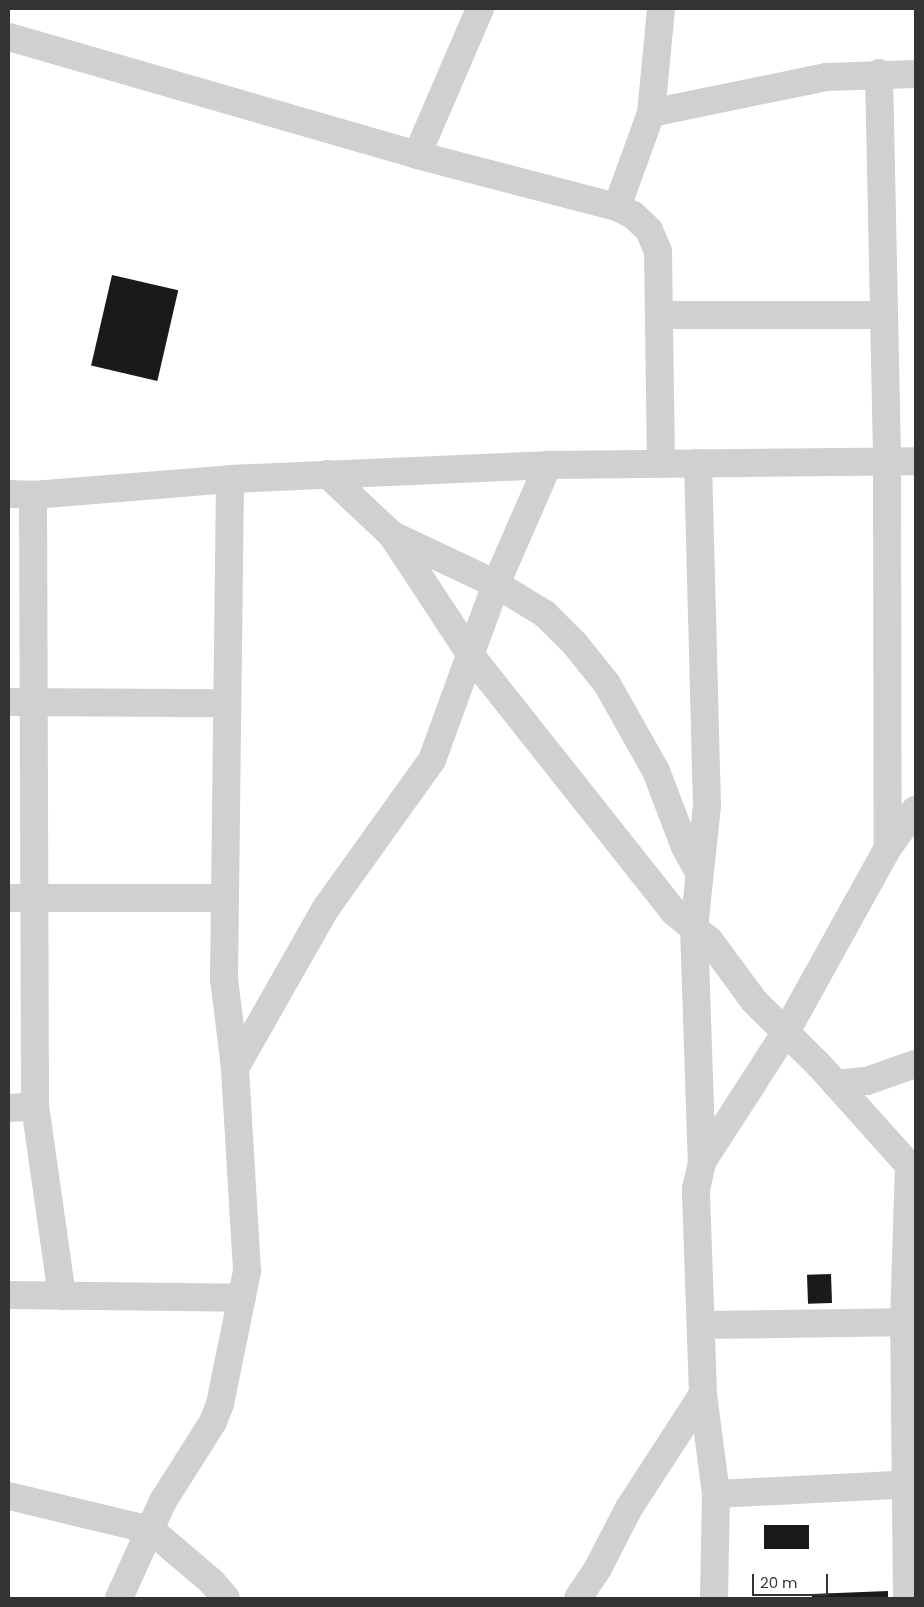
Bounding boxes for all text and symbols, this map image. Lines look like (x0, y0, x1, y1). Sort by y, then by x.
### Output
scale bar (754, 1564, 830, 1596)
text: 20 m (760, 1572, 798, 1593)

